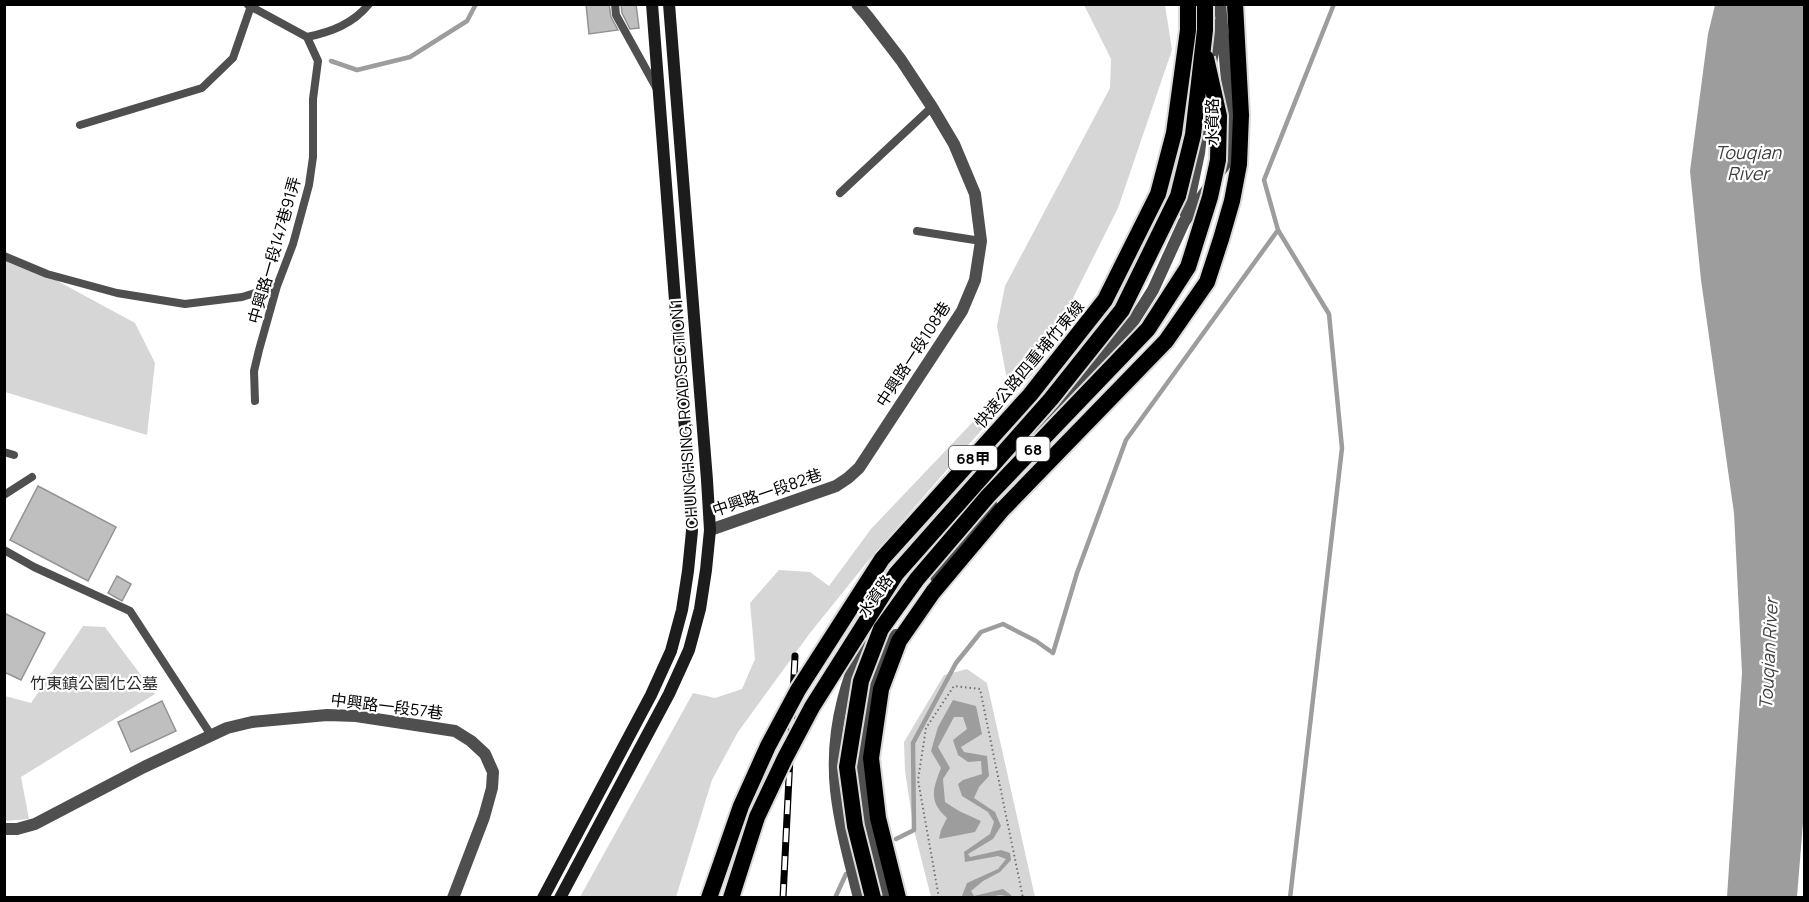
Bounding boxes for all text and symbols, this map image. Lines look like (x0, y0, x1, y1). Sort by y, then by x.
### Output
street label: 水資路 (1201, 98, 1223, 146)
water label: Touqian River (1715, 140, 1782, 185)
street label: 中興路一段147巷91弄 (242, 174, 306, 326)
street label: 快速公路四重埔竹東線 (969, 296, 1089, 432)
street label: 中興路一段108巷 (871, 297, 955, 411)
street label: CHUNGHSING, ROAD SECTION 1 (665, 299, 703, 529)
road number: 68 (1016, 437, 1050, 461)
road number: 68甲 (949, 446, 997, 470)
street label: 中興路一段82巷 (709, 463, 825, 521)
street label: 水資路 (852, 570, 898, 622)
water label: Touqian River (1753, 595, 1783, 710)
park label: 竹東鎮公園化公墓 (30, 672, 158, 694)
street label: 中興路一段57巷 (329, 688, 445, 724)

